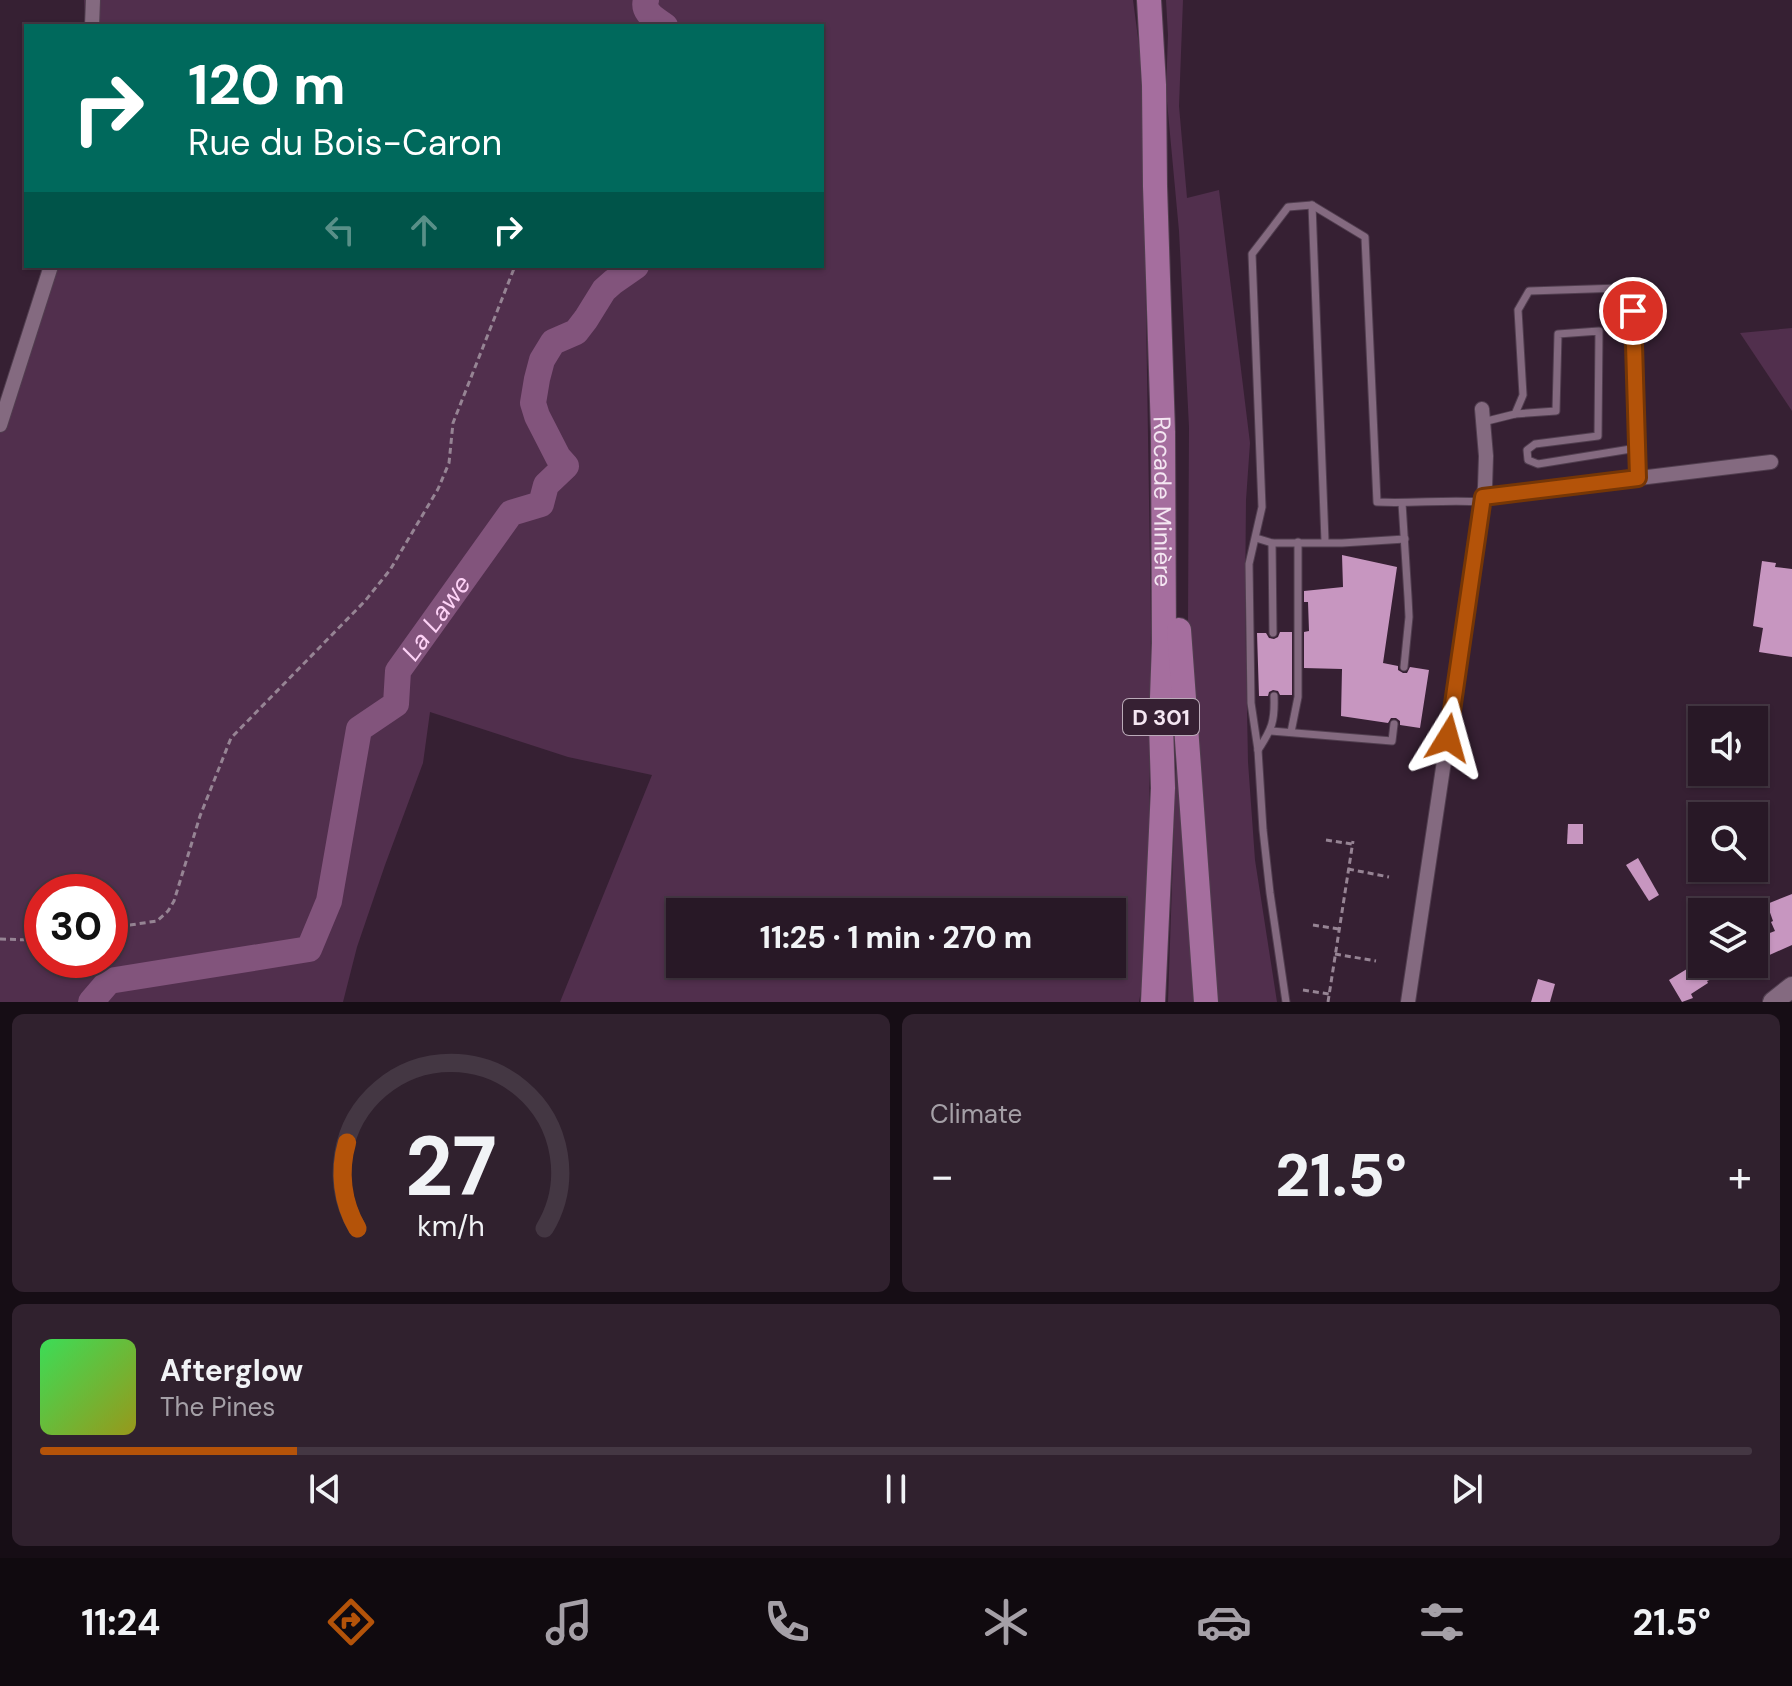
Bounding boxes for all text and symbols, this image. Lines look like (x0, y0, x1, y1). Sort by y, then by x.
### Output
text: 120 m (188, 48, 346, 121)
icon: right (56, 56, 160, 160)
text: Rue du Bois-Caron (188, 119, 502, 166)
icon: left (318, 208, 362, 252)
icon: ahead (402, 208, 446, 252)
icon: right (486, 208, 530, 252)
pin (1599, 277, 1667, 345)
icon: arrive (1611, 289, 1655, 333)
street label: Rocade Minière (1147, 416, 1179, 587)
water label: La Lawe (394, 568, 478, 667)
position arrow (1406, 696, 1490, 780)
road number: D 301 (1123, 699, 1199, 735)
map controls (1688, 706, 1768, 978)
button: sound (1688, 706, 1768, 786)
button: search (1688, 802, 1768, 882)
speed limit sign: 30 (24, 874, 128, 978)
button: layers (1688, 898, 1768, 978)
text: 11:25 · 1 min · 270 m (760, 918, 1032, 957)
text: Climate (930, 1097, 1022, 1131)
text: 27 (405, 1112, 497, 1221)
text: 21.5° (1275, 1136, 1407, 1215)
text: − (930, 1147, 954, 1205)
text: + (1728, 1147, 1752, 1205)
text: km/h (417, 1208, 485, 1245)
text: Afterglow (160, 1351, 303, 1390)
text: The Pines (160, 1390, 275, 1424)
icon: previous (303, 1467, 347, 1511)
icon: pause (874, 1467, 918, 1511)
icon: next (1445, 1467, 1489, 1511)
icon: directions (323, 1594, 379, 1650)
icon: music (541, 1594, 597, 1650)
icon: phone (759, 1594, 815, 1650)
icon: climate (978, 1594, 1034, 1650)
icon: car (1196, 1594, 1252, 1650)
icon: filters (1414, 1594, 1470, 1650)
text: 11:24 (81, 1599, 160, 1646)
text: 21.5° (1632, 1599, 1711, 1646)

